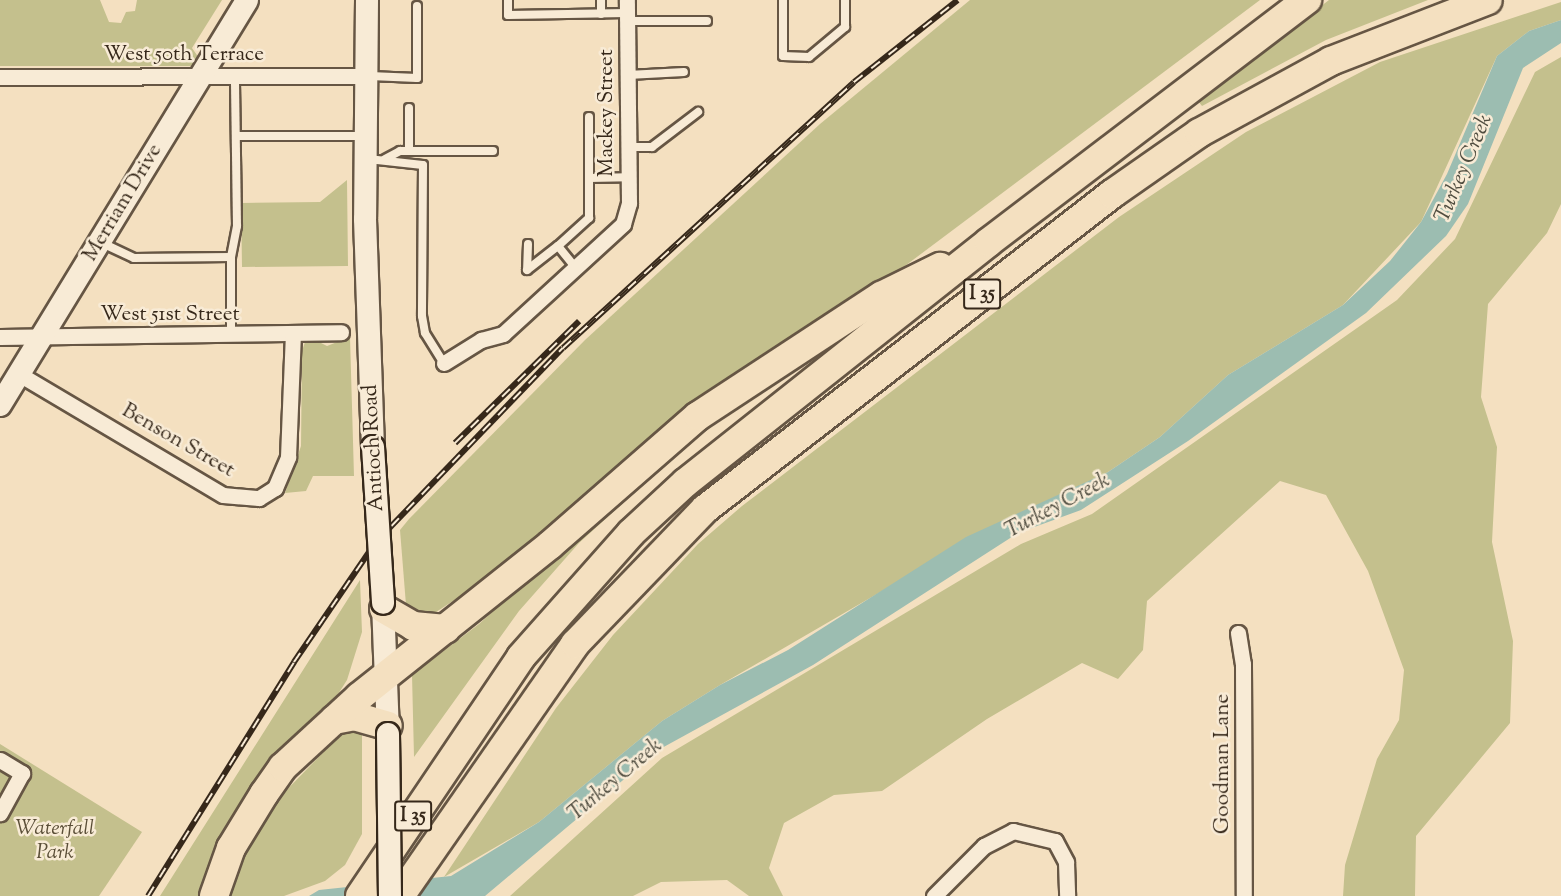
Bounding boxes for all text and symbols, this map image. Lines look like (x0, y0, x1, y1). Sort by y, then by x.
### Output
street label: West 50th Terrace (104, 42, 264, 68)
street label: Mackey Street (594, 49, 620, 177)
water label: Turkey Creek (1430, 111, 1500, 227)
street label: Merriam Drive (78, 140, 168, 266)
road number: I 35 (962, 277, 1002, 311)
street label: West 51st Street (100, 302, 240, 328)
street label: Antioch Road (358, 384, 390, 512)
street label: Benson Street (117, 399, 239, 483)
water label: Turkey Creek (1001, 468, 1115, 546)
street label: Goodman Lane (1210, 694, 1236, 834)
water label: Turkey Creek (564, 734, 668, 828)
road number: I 35 (394, 799, 432, 833)
park label: Waterfall Park (16, 816, 94, 866)

